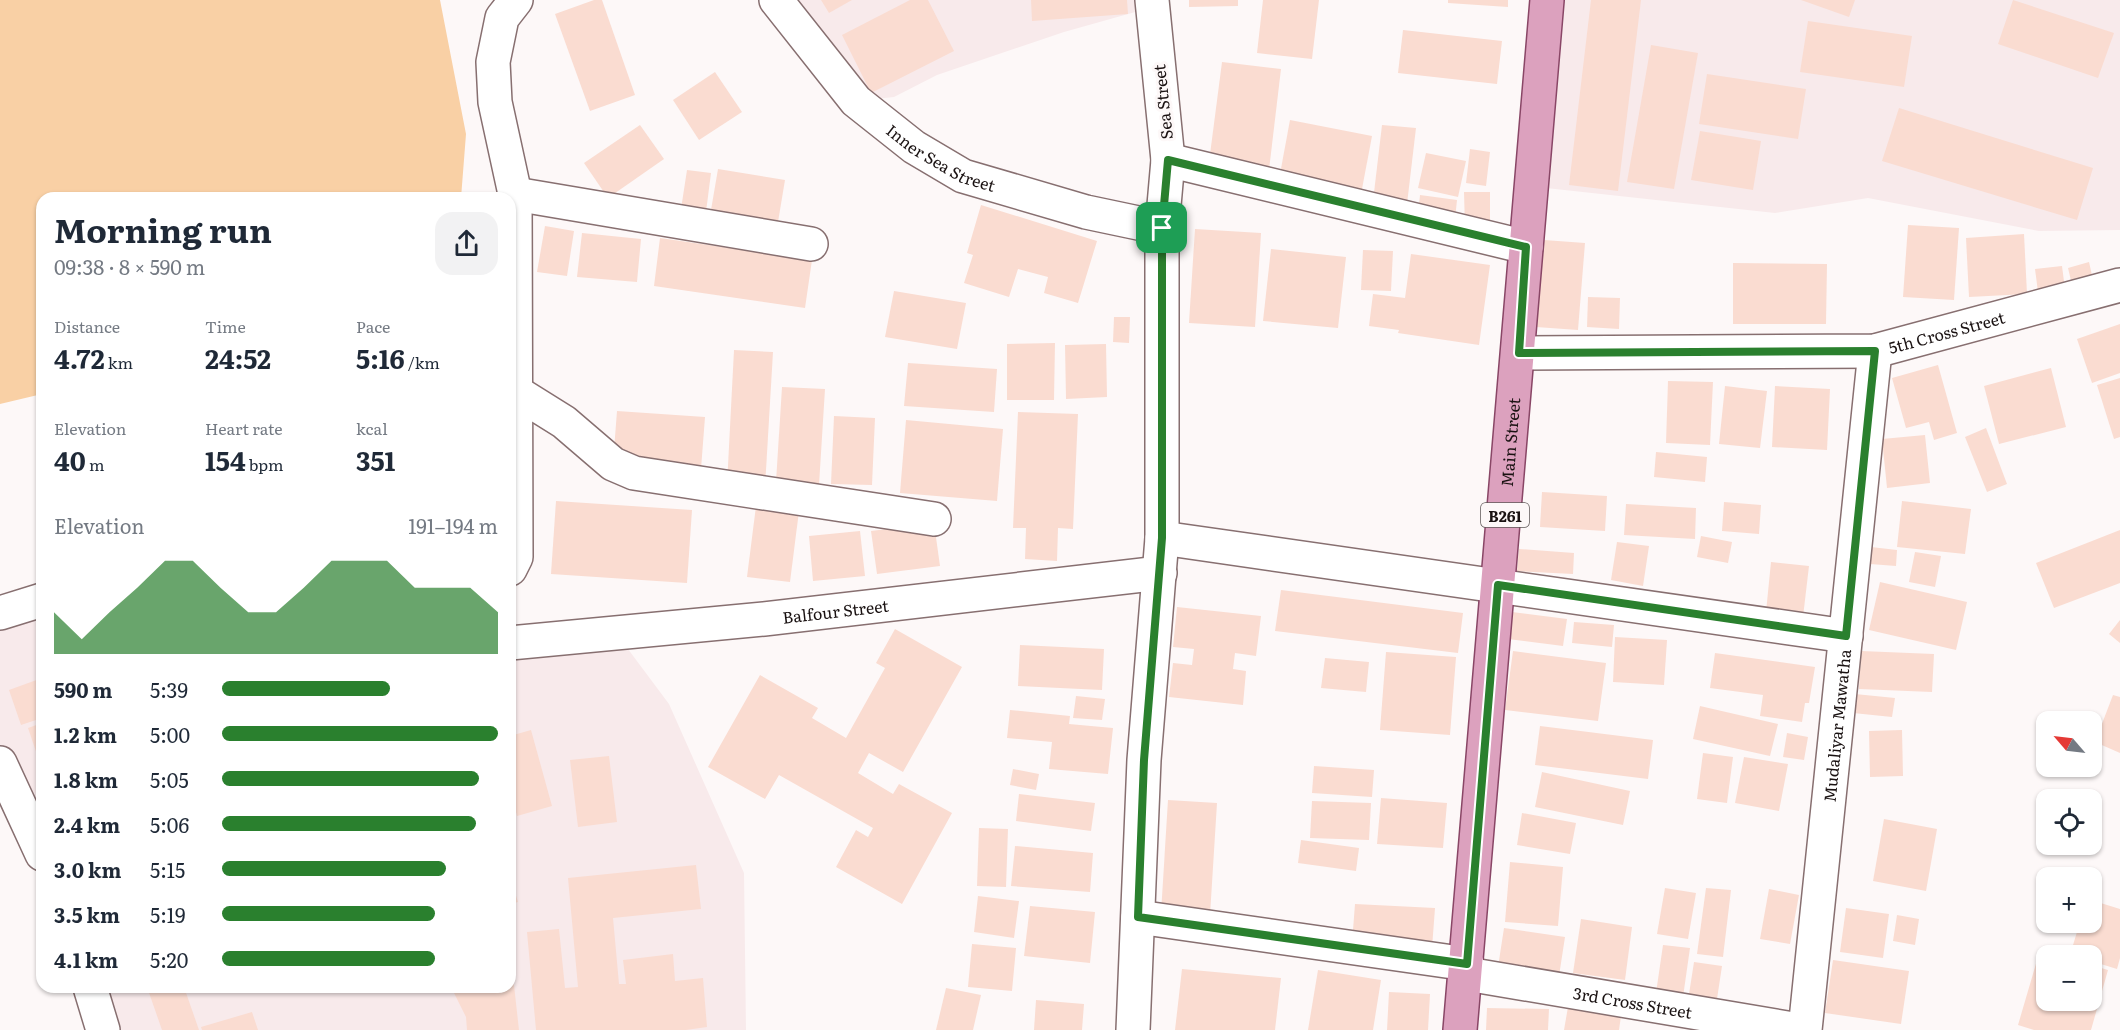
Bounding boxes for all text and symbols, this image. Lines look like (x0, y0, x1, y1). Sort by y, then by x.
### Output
street label: Sea Street (1146, 63, 1178, 141)
street label: Inner Sea Street (882, 118, 999, 197)
pin (1136, 202, 1187, 253)
text: Morning run (54, 204, 272, 253)
icon: arrive (1145, 211, 1178, 244)
button: share (435, 212, 498, 275)
text: 09:38 · 8 × 590 m (54, 251, 205, 281)
street label: 5th Cross Street (1886, 304, 2008, 359)
text: Distance (54, 314, 120, 338)
text: Time (205, 314, 246, 338)
text: Pace (356, 314, 390, 338)
text: 4.72 (54, 338, 105, 377)
text: 24:52 (205, 338, 271, 377)
text: 5:16 (356, 338, 405, 377)
text: km (105, 350, 133, 374)
text: /km (405, 350, 440, 374)
street label: Main Street (1494, 396, 1525, 488)
text: Elevation (54, 416, 126, 440)
text: Heart rate (205, 416, 283, 440)
text: kcal (356, 416, 388, 440)
text: 40 (54, 440, 86, 479)
text: 154 (205, 440, 246, 479)
text: 351 (356, 440, 395, 479)
text: m (86, 452, 104, 476)
text: bpm (246, 452, 284, 476)
road number: B261 (1481, 503, 1529, 527)
text: Elevation (54, 510, 144, 540)
text: 191–194 m (408, 510, 498, 540)
street label: Balfour Street (781, 593, 890, 629)
street label: Mudaliyar Mawatha (1817, 648, 1856, 803)
text: 590 m (54, 674, 112, 704)
text: 5:39 (150, 674, 188, 704)
north arrow (2036, 711, 2102, 777)
map controls (2036, 711, 2102, 1011)
text: 1.2 km (54, 719, 117, 749)
text: 5:00 (150, 719, 190, 749)
text: 1.8 km (54, 764, 118, 794)
text: 5:05 (150, 764, 189, 794)
button: locate (2036, 789, 2102, 855)
text: 2.4 km (54, 809, 120, 839)
text: 5:06 (150, 809, 189, 839)
text: 3.0 km (54, 854, 121, 884)
text: 5:15 (150, 854, 185, 884)
button: + (2036, 867, 2102, 933)
text: 3.5 km (54, 899, 120, 929)
text: 5:19 (150, 899, 185, 929)
text: 4.1 km (54, 944, 118, 974)
text: 5:20 (150, 944, 188, 974)
button: − (2036, 945, 2102, 1011)
street label: 3rd Cross Street (1571, 980, 1695, 1024)

